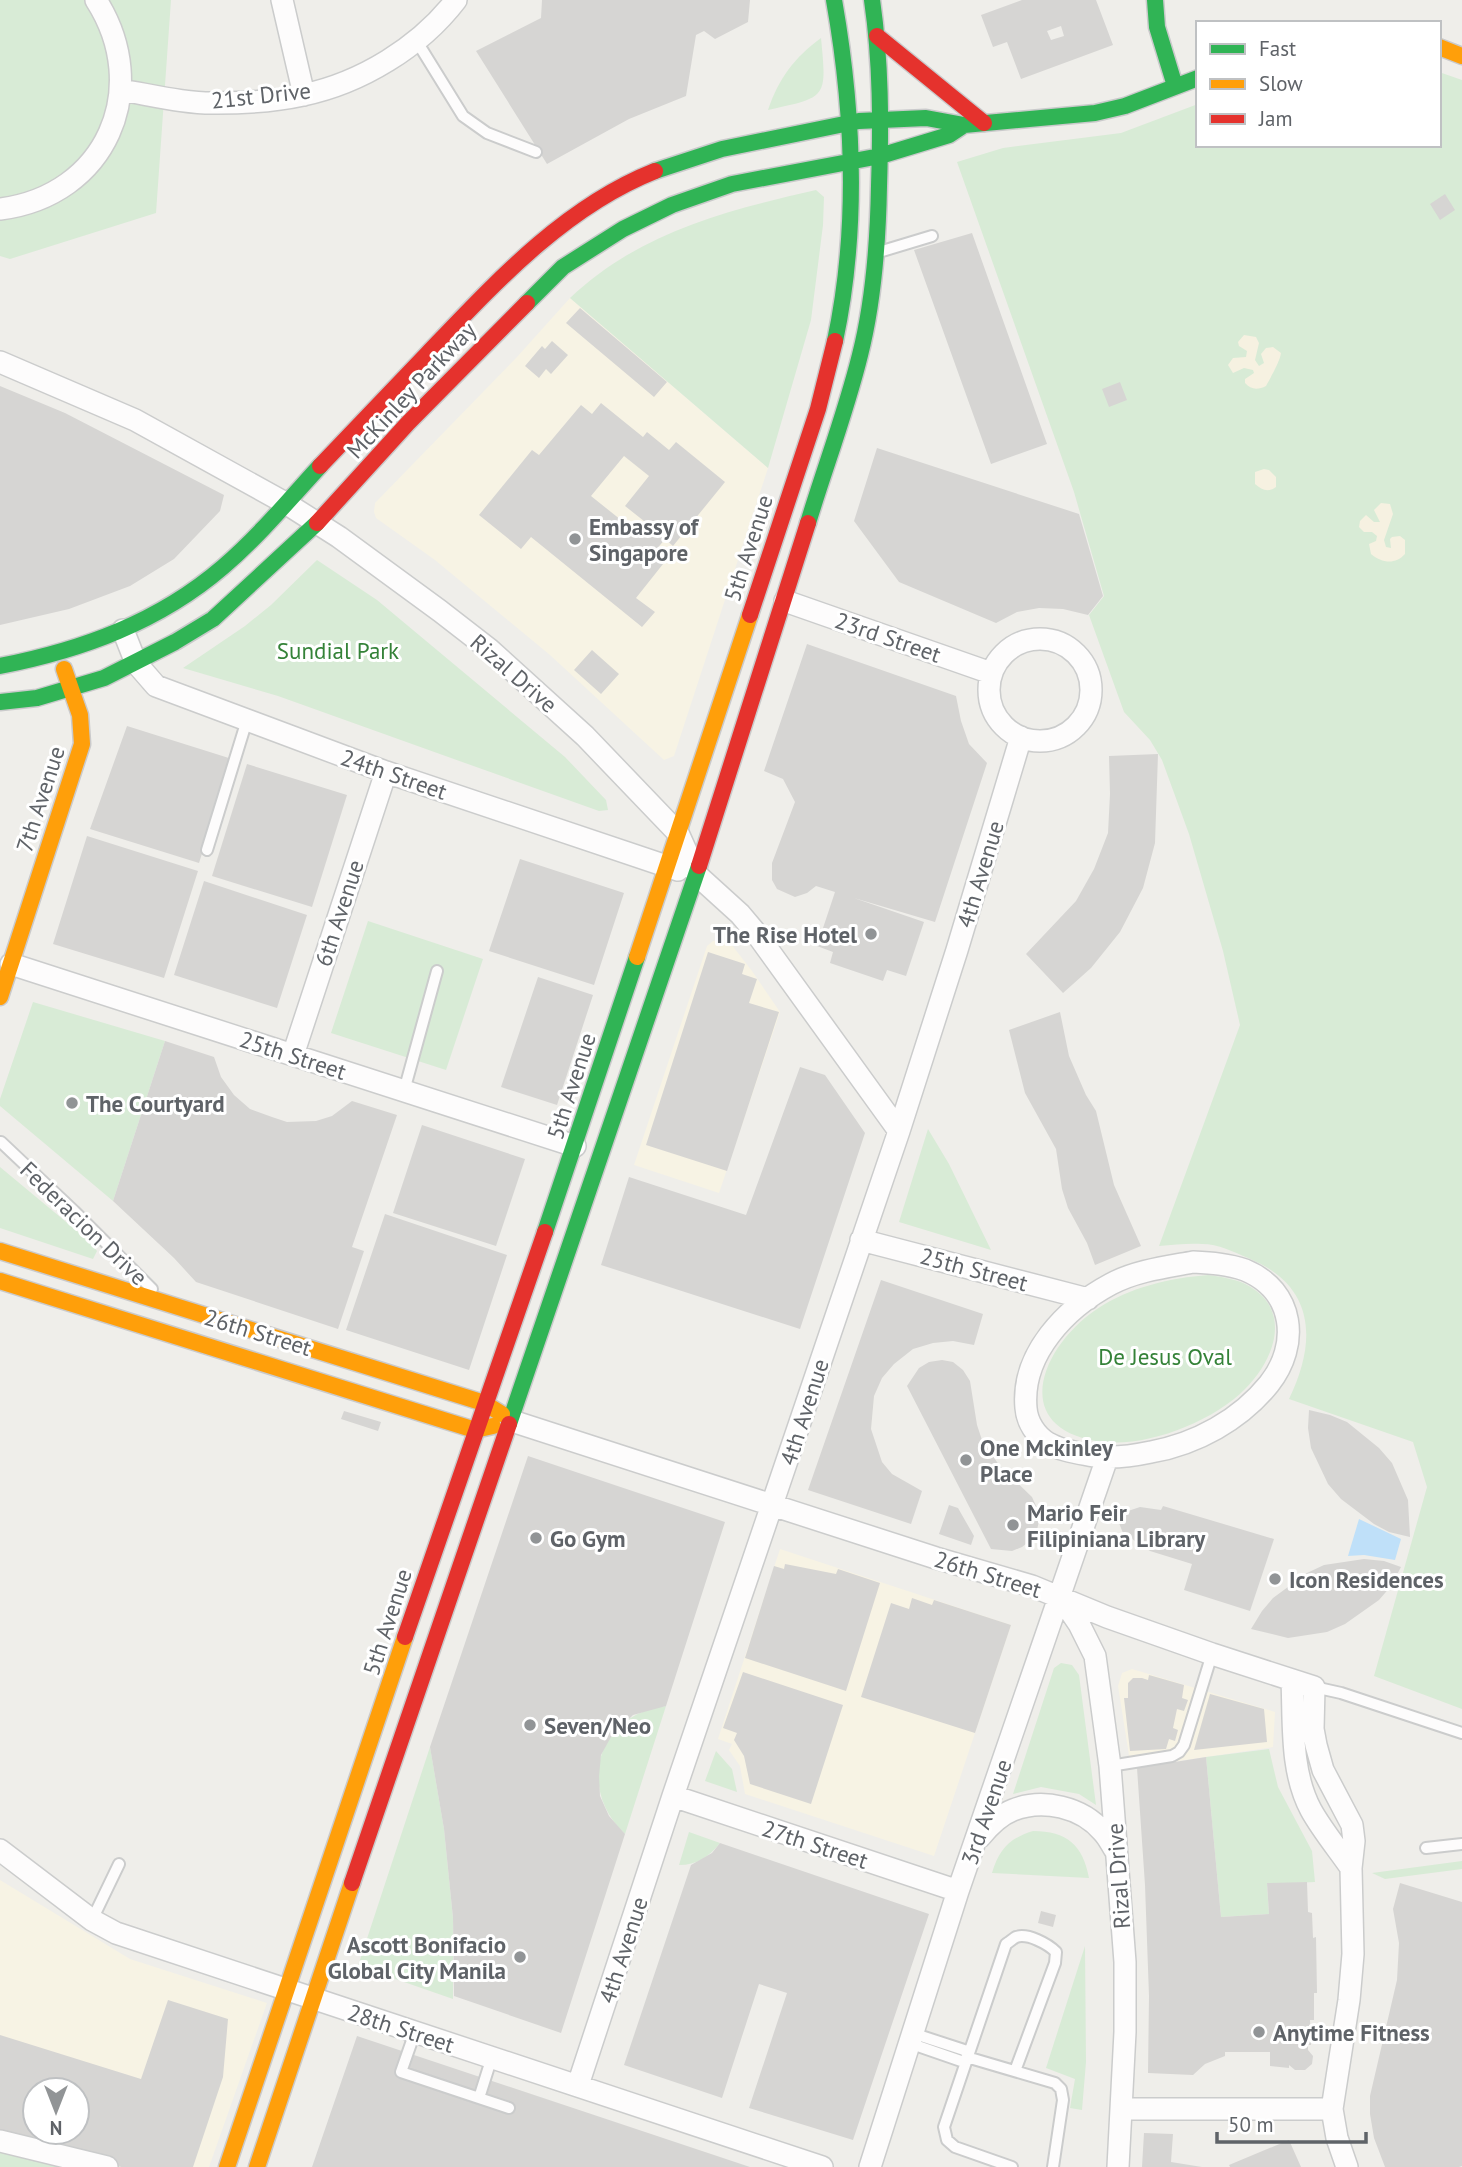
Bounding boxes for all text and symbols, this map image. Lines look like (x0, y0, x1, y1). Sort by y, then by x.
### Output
legend (1196, 21, 1441, 147)
text: Fast (1259, 35, 1296, 62)
text: Slow (1259, 70, 1303, 97)
street label: 21st Drive (210, 75, 312, 115)
text: Jam (1258, 105, 1293, 132)
street label: McKinley Parkway (340, 315, 482, 464)
street label: 5th Avenue (717, 491, 779, 605)
place label: Embassy of Singapore (589, 512, 700, 567)
marker: Embassy of Singapore (567, 531, 583, 547)
street label: 23rd Street (831, 605, 945, 669)
street label: Rizal Drive (465, 627, 563, 719)
park label: Sundial Park (277, 636, 399, 665)
street label: 7th Avenue (9, 742, 71, 856)
street label: 24th Street (337, 742, 451, 806)
street label: 4th Avenue (950, 817, 1010, 931)
street label: 6th Avenue (308, 856, 370, 970)
place label: The Rise Hotel (713, 920, 857, 949)
marker: The Rise Hotel (863, 926, 879, 942)
street label: 25th Street (236, 1024, 350, 1086)
street label: 5th Avenue (540, 1029, 602, 1143)
place label: The Courtyard (86, 1089, 225, 1118)
marker: The Courtyard (64, 1095, 80, 1111)
street label: Federacion Drive (14, 1155, 154, 1291)
street label: 25th Street (917, 1241, 1031, 1297)
street label: 26th Street (201, 1302, 315, 1362)
park label: De Jesus Oval (1098, 1342, 1232, 1371)
street label: 4th Avenue (773, 1355, 835, 1469)
place label: One Mckinley Place (980, 1433, 1114, 1488)
marker: One Mckinley Place (958, 1452, 974, 1468)
place label: Mario Feir Filipiniana Library (1027, 1498, 1206, 1553)
marker: Mario Feir Filipiniana Library (1005, 1517, 1021, 1533)
place label: Go Gym (550, 1524, 625, 1553)
marker: Go Gym (528, 1530, 544, 1546)
street label: 26th Street (931, 1544, 1045, 1604)
street label: 5th Avenue (356, 1565, 418, 1679)
place label: Icon Residences (1289, 1565, 1444, 1594)
marker: Icon Residences (1267, 1571, 1283, 1587)
place label: Seven/Neo (544, 1711, 651, 1740)
marker: Seven/Neo (522, 1717, 538, 1733)
street label: 3rd Avenue (954, 1755, 1018, 1869)
street label: 27th Street (758, 1813, 872, 1875)
street label: Rizal Drive (1100, 1822, 1136, 1930)
street label: 4th Avenue (592, 1893, 654, 2007)
place label: Ascott Bonifacio Global City Manila (328, 1930, 506, 1985)
marker: Ascott Bonifacio Global City Manila (512, 1949, 528, 1965)
street label: 28th Street (344, 1997, 458, 2059)
place label: Anytime Fitness (1273, 2018, 1430, 2047)
marker: Anytime Fitness (1251, 2024, 1267, 2040)
north arrow (21, 2076, 91, 2146)
scale bar (1217, 2100, 1366, 2144)
text: 50 m (1228, 2111, 1274, 2138)
text: N (50, 2116, 62, 2140)

